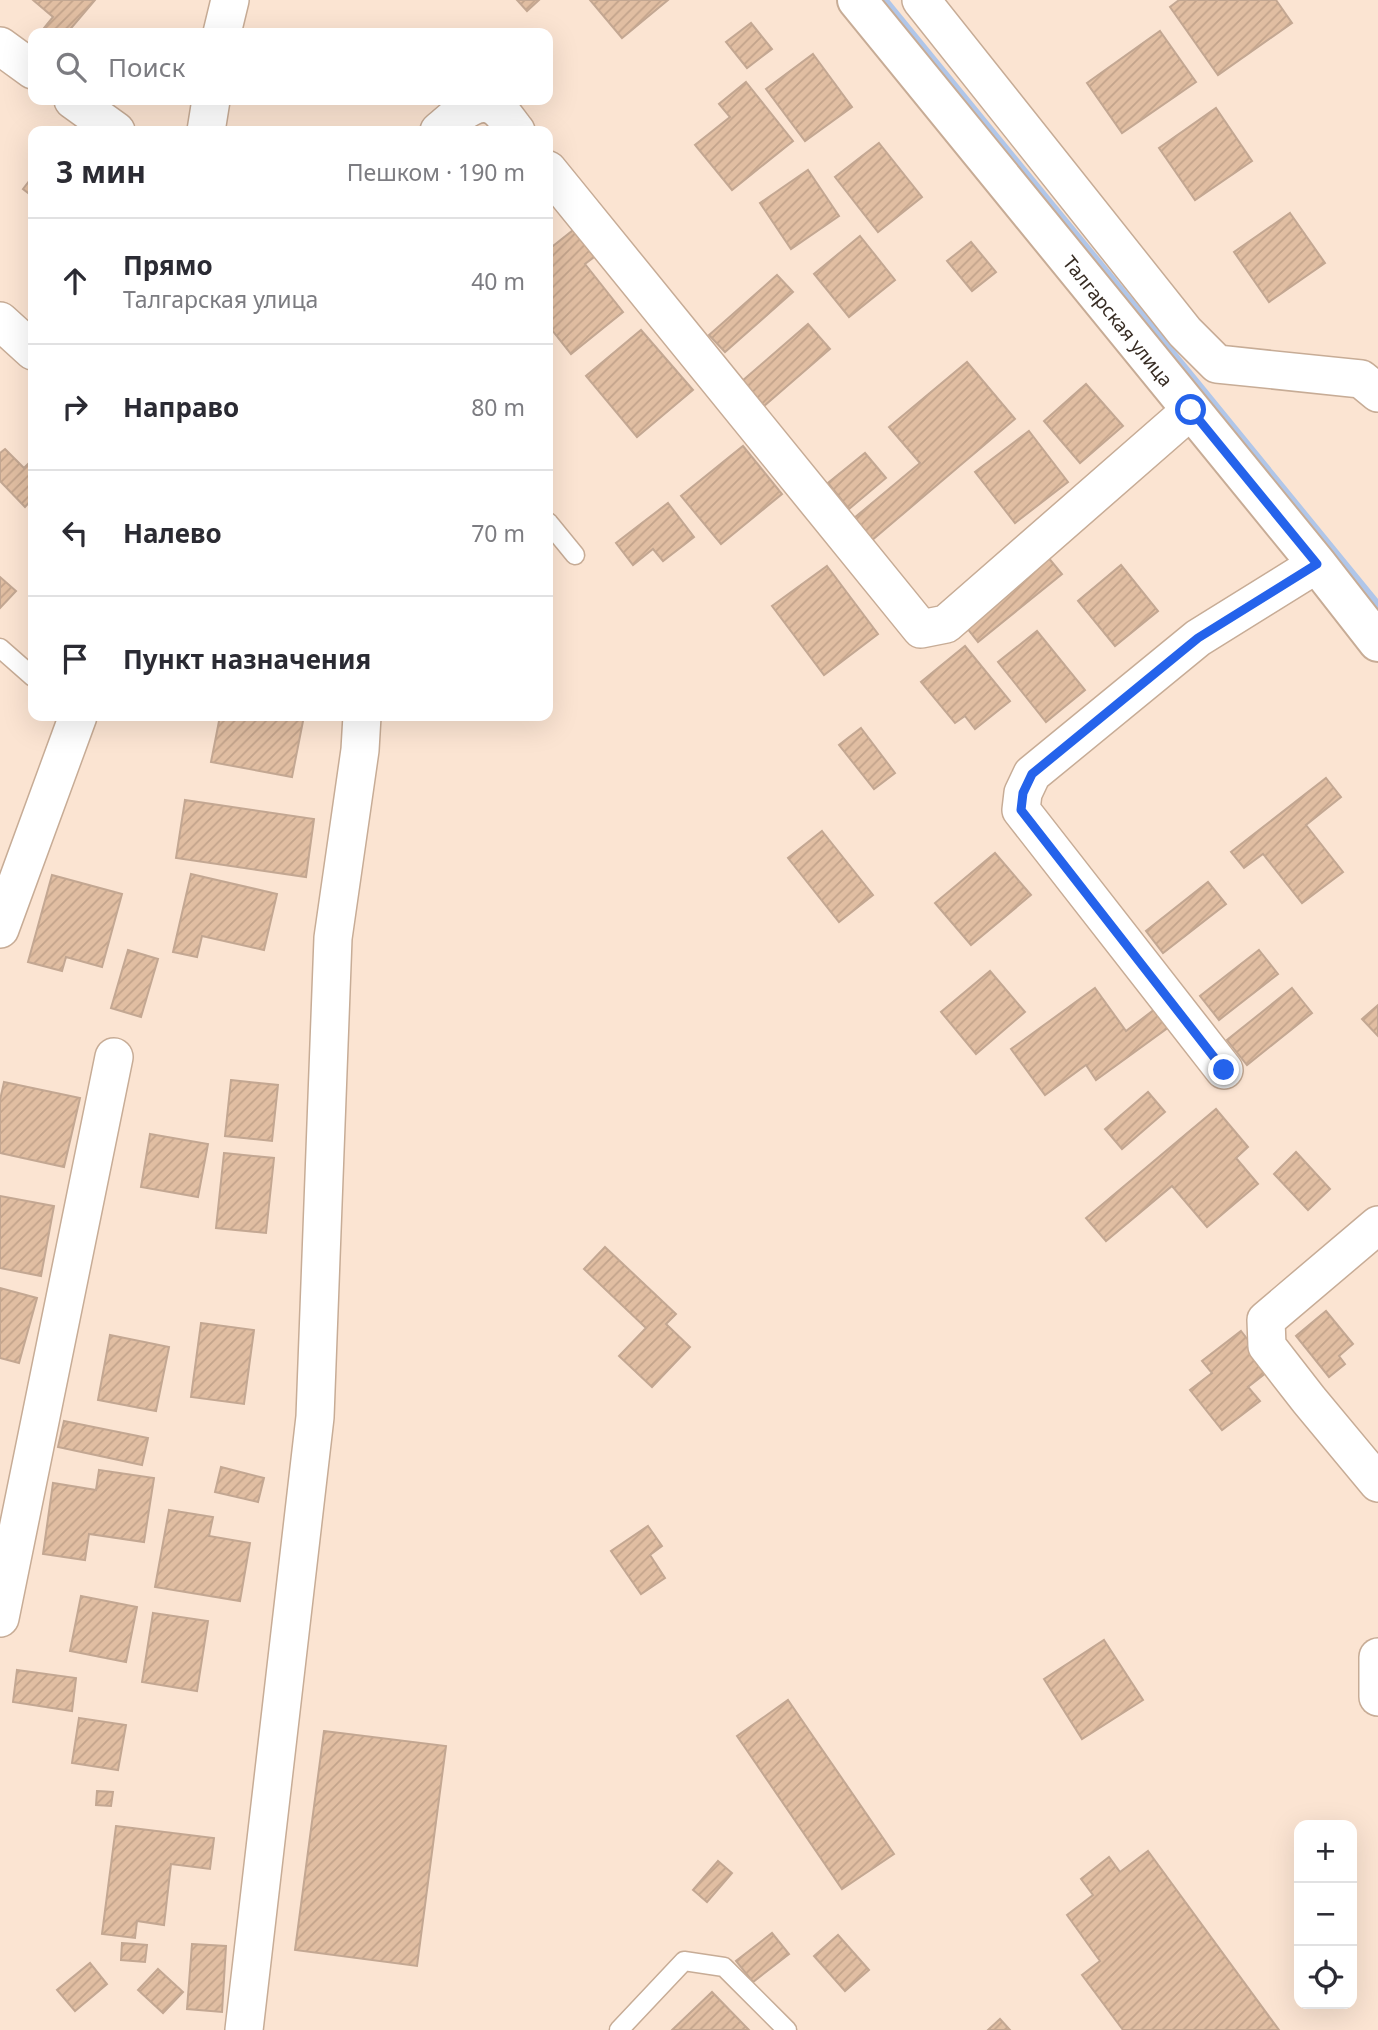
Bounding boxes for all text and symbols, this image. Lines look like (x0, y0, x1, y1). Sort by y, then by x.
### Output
search box (28, 28, 553, 105)
icon: search (52, 48, 90, 86)
text: Поиск (108, 49, 185, 85)
text: 3 мин (56, 151, 146, 192)
text: Пешком · 190 m (347, 156, 525, 188)
text: Прямо (123, 247, 213, 283)
street label: Талгарская улица (1057, 250, 1179, 392)
icon: ahead (56, 262, 94, 300)
text: 40 m (471, 265, 525, 297)
text: Талгарская улица (123, 283, 318, 315)
icon: right (56, 388, 94, 426)
text: Направо (123, 389, 239, 425)
text: 80 m (471, 391, 525, 423)
route start (1175, 394, 1206, 425)
icon: left (56, 514, 94, 552)
text: Налево (123, 515, 222, 551)
text: 70 m (471, 517, 525, 549)
icon: arrive (56, 640, 94, 678)
text: Пункт назначения (123, 641, 371, 677)
route end (1208, 1054, 1239, 1085)
map controls (1294, 1820, 1357, 2009)
button: + (1294, 1820, 1357, 1883)
button: − (1294, 1883, 1357, 1946)
button: locate (1294, 1946, 1357, 2009)

